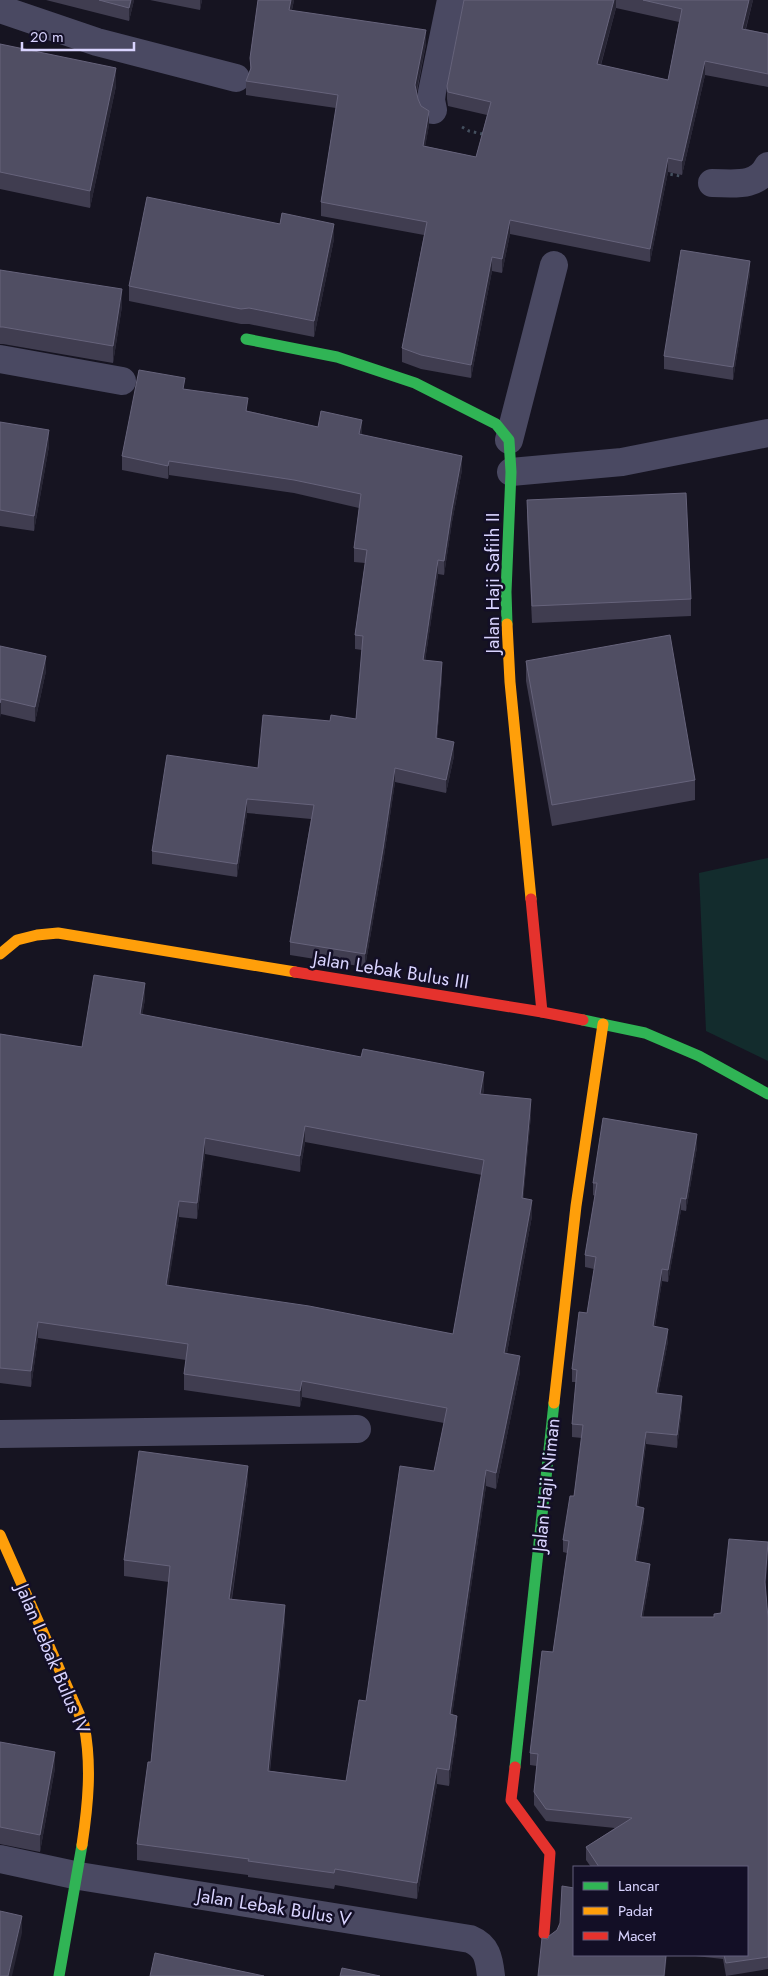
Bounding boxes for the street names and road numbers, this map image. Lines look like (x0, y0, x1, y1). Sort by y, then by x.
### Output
street label: Jalan Haji Safiih II (479, 513, 506, 656)
street label: Jalan Lebak Bulus III (308, 944, 471, 996)
street label: Jalan Haji Niman (525, 1417, 566, 1556)
street label: Jalan Lebak Bulus IV (8, 1577, 97, 1739)
street label: Jalan Lebak Bulus V (192, 1881, 354, 1933)

